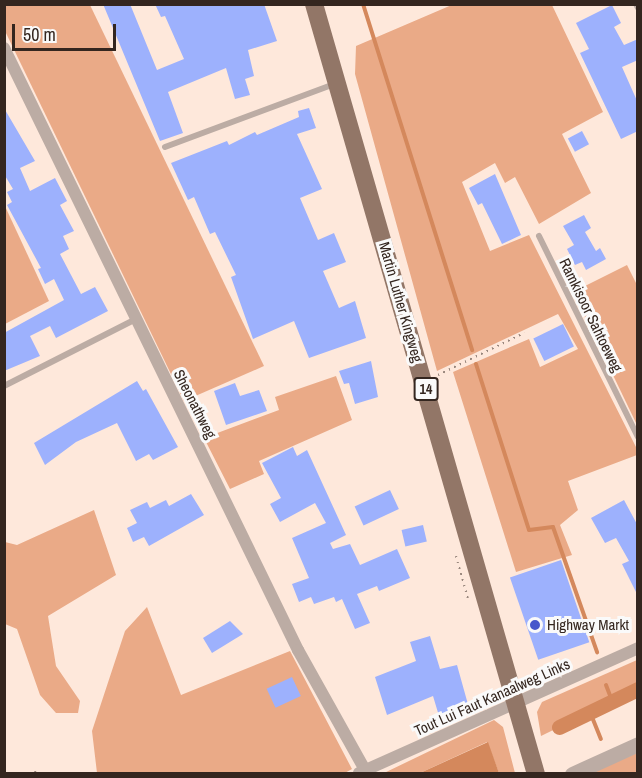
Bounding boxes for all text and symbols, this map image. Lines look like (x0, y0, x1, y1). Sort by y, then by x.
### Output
scale bar (15, 12, 118, 50)
text: 50 m (23, 22, 56, 47)
street label: Martin Luther Kingweg (375, 240, 427, 364)
street label: Ramkisoor Sahtoeweg (556, 255, 626, 375)
street label: Sheonathweg (170, 366, 220, 442)
road number: 14 (412, 378, 440, 400)
place label: Highway Markt (547, 616, 629, 634)
marker: Highway Markt (528, 618, 542, 632)
street label: Tout Lui Faut Kanaalweg Links (411, 655, 573, 739)

